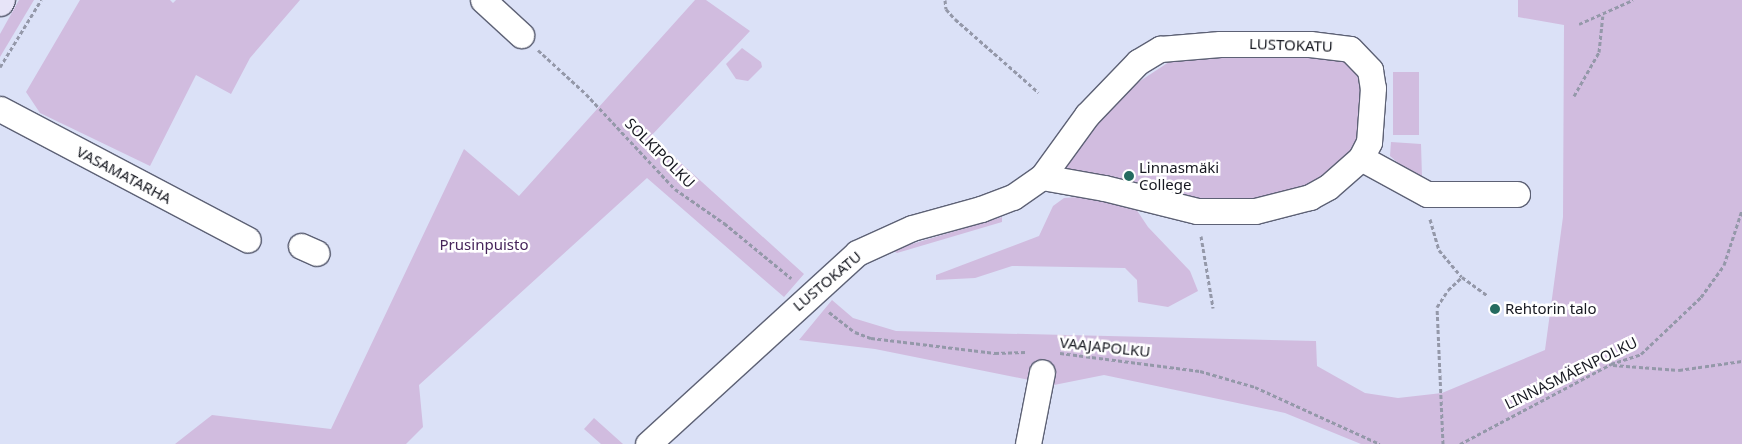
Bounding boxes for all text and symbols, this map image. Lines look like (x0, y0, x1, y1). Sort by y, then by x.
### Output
street label: LUSTOKATU (1249, 35, 1333, 55)
street label: SOLKIPOLKU (621, 114, 699, 192)
street label: VASAMATARHA (73, 142, 175, 208)
place label: Linnasmäki College (1139, 158, 1219, 193)
marker: Linnasmäki College (1123, 170, 1135, 182)
park label: Prusinpuisto (440, 236, 528, 254)
street label: LUSTOKATU (789, 247, 865, 315)
place label: Rehtorin talo (1505, 300, 1597, 318)
marker: Rehtorin talo (1489, 303, 1501, 315)
street label: VAAJAPOLKU (1059, 333, 1151, 361)
street label: LINNASMÄENPOLKU (1502, 333, 1640, 413)

